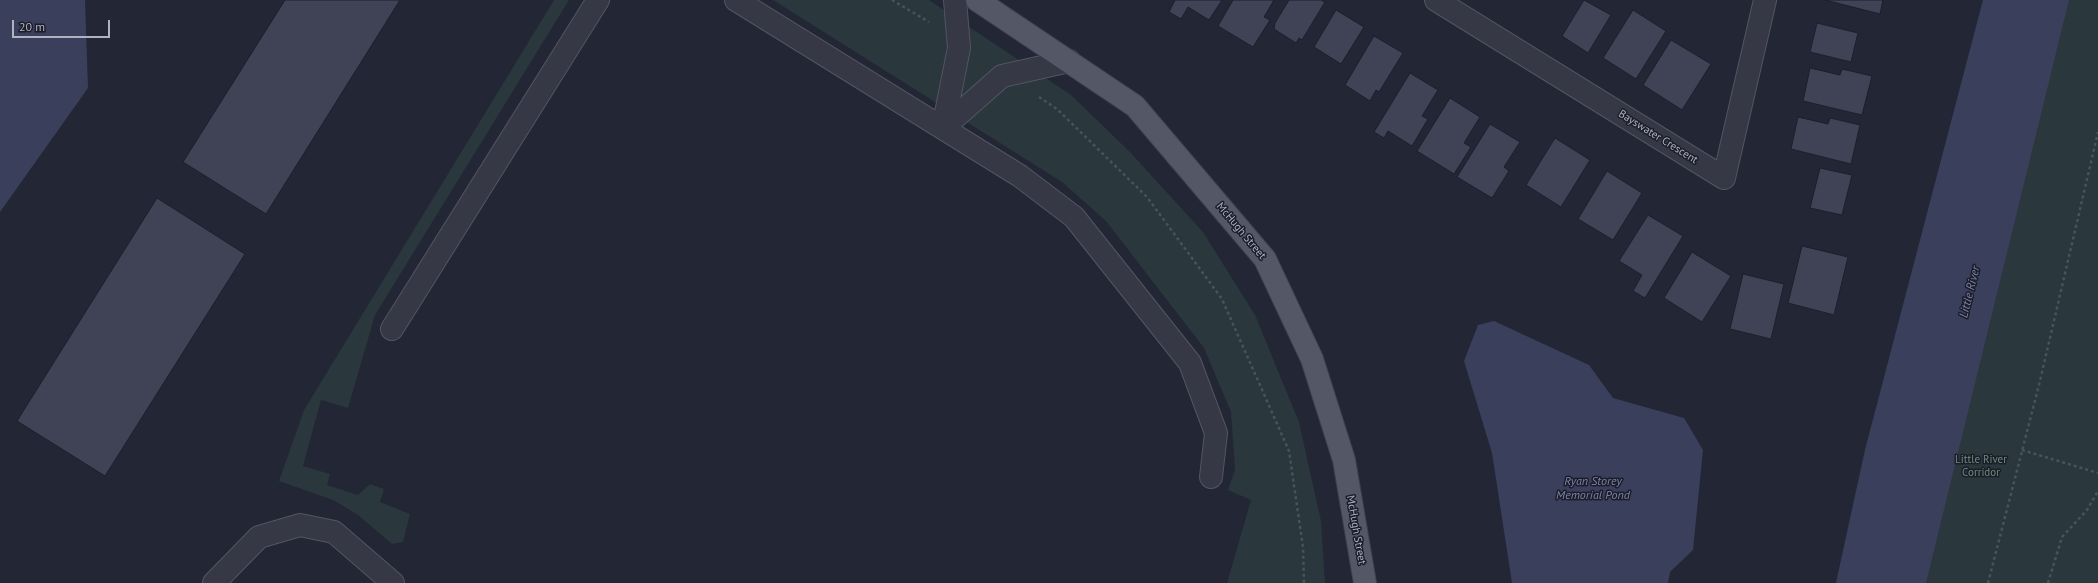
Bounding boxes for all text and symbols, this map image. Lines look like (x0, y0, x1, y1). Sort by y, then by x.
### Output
scale bar (14, 12, 112, 38)
text: 20 m (19, 19, 45, 34)
street label: Bayswater Crescent (1616, 107, 1700, 167)
street label: McHugh Street (1213, 200, 1269, 262)
water label: Little River (1957, 265, 1983, 319)
park label: Little River Corridor (1955, 453, 2007, 479)
water label: Ryan Storey Memorial Pond (1556, 475, 1630, 503)
street label: McHugh Street (1343, 494, 1369, 566)

